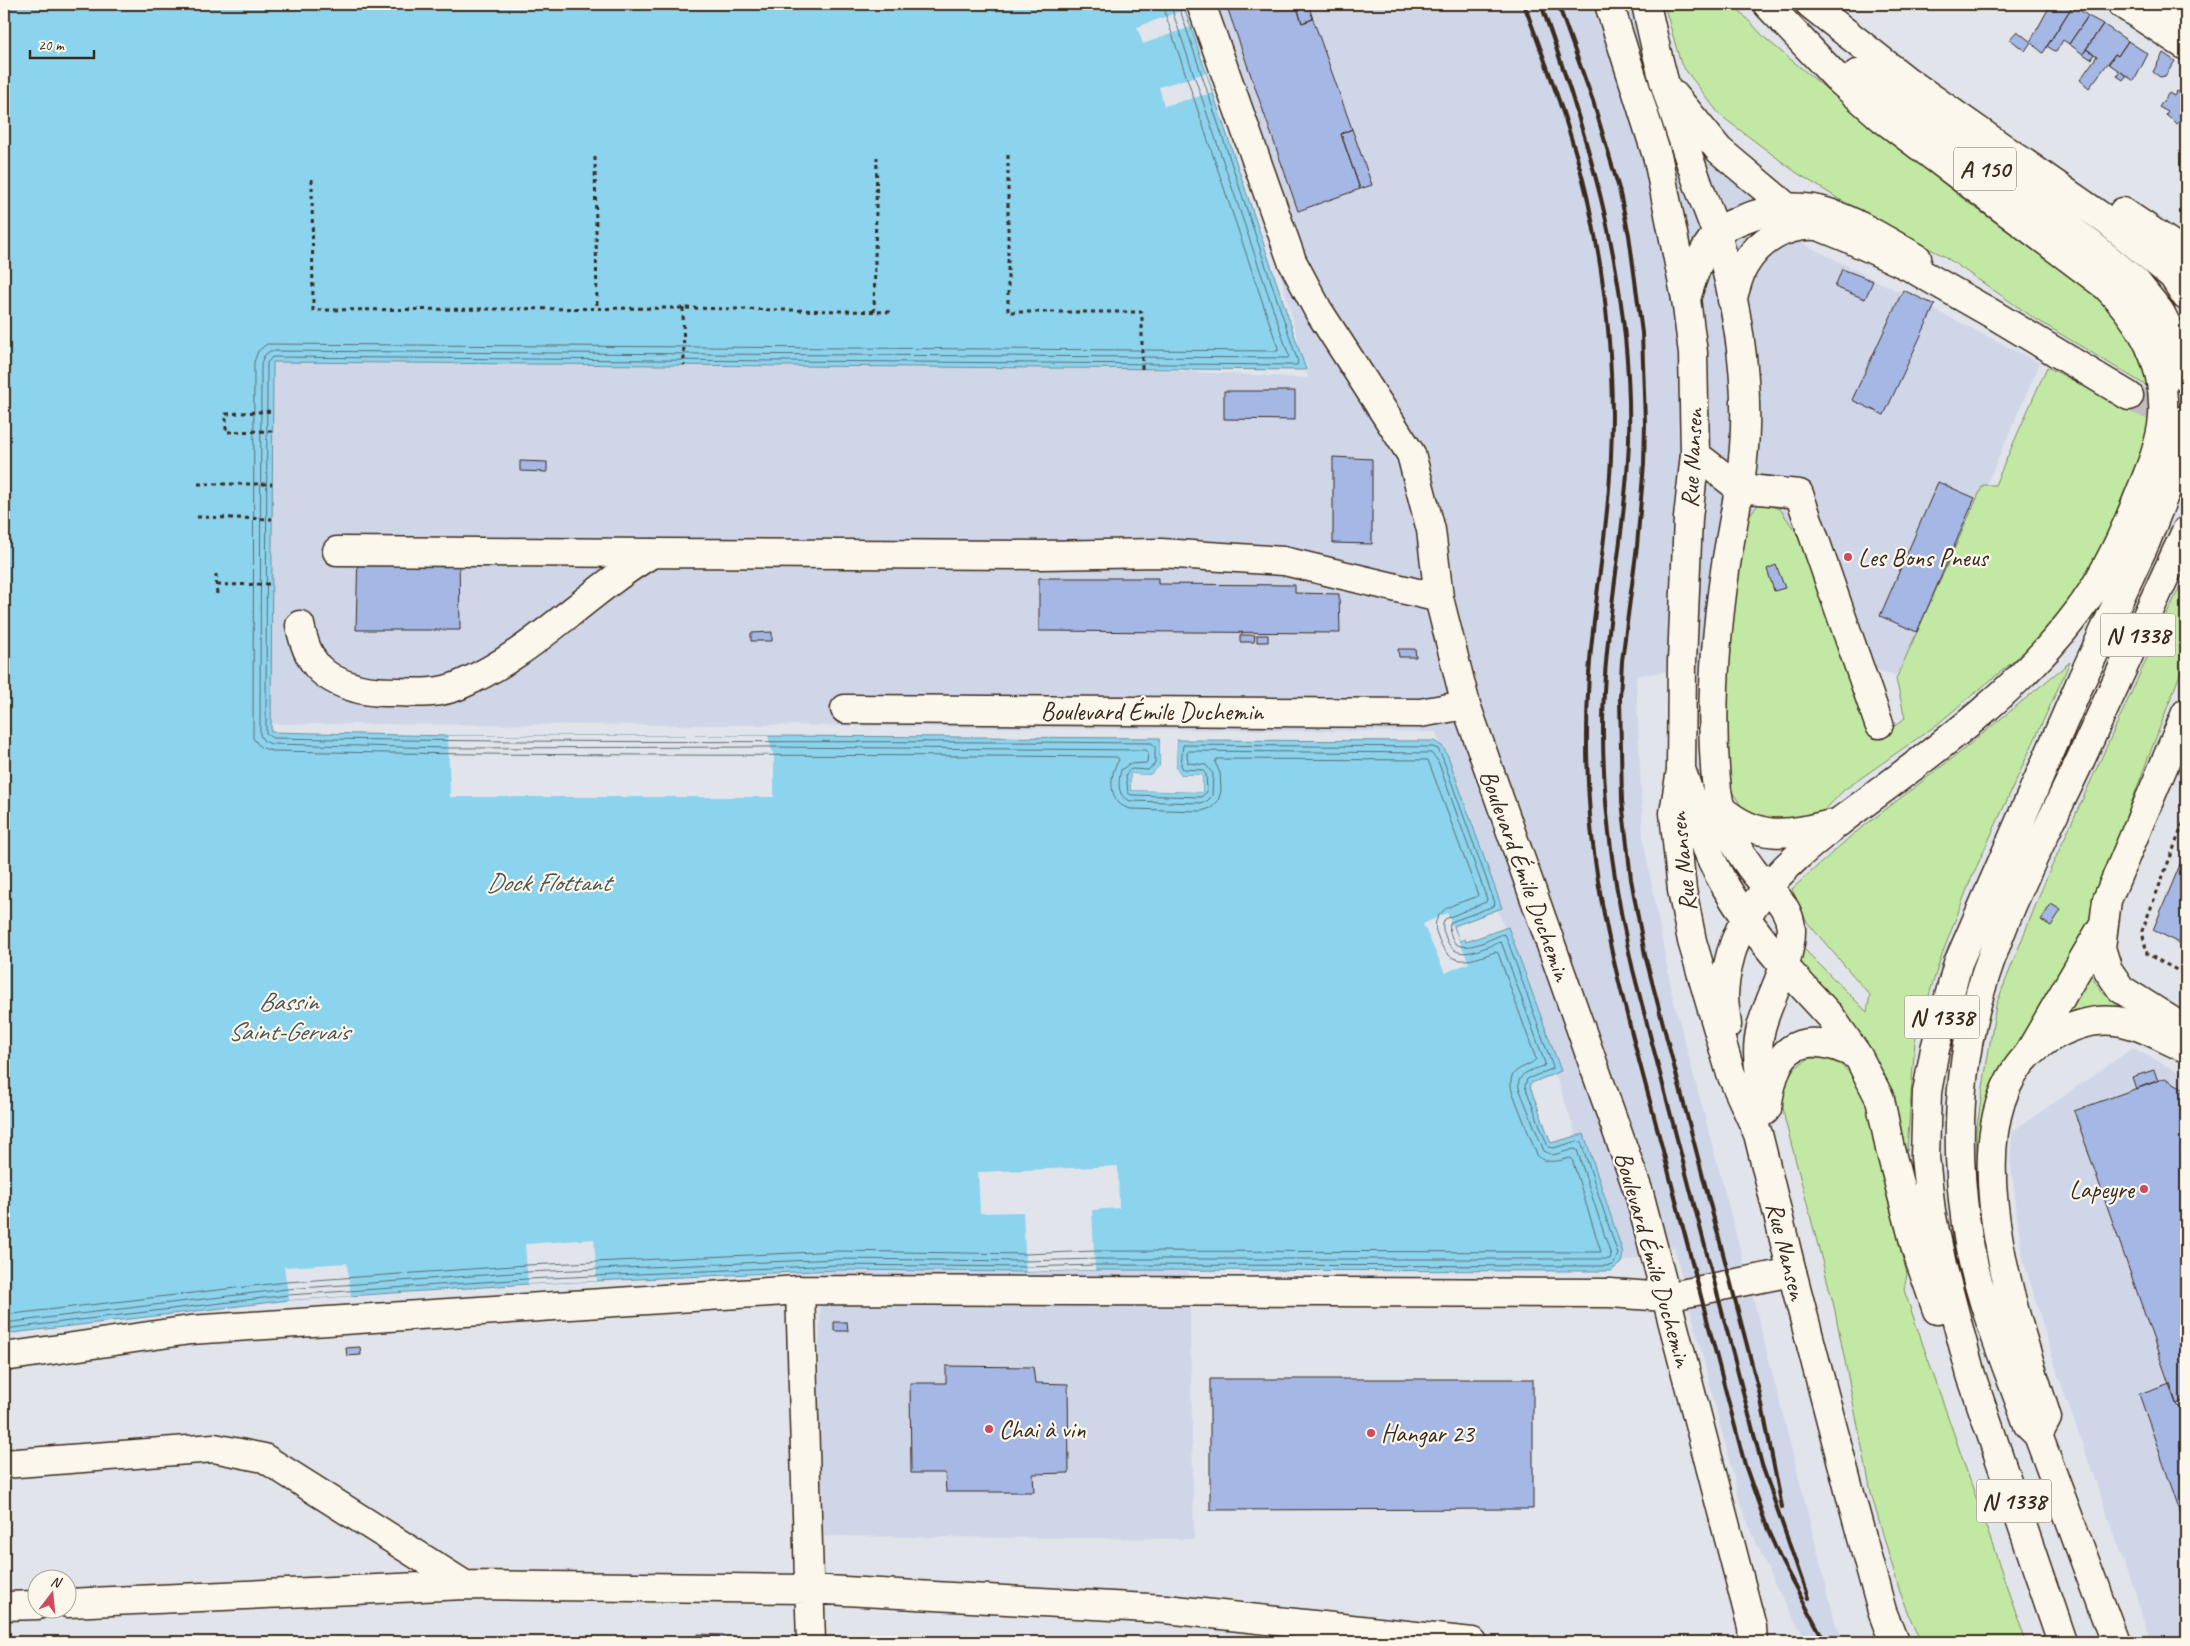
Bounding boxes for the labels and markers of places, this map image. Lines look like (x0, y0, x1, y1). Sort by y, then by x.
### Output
place label: Les Bons Pneus (1858, 542, 1990, 574)
marker: Les Bons Pneus (1842, 551, 1854, 563)
place label: Lapeyre (2069, 1174, 2136, 1206)
marker: Lapeyre (2138, 1183, 2150, 1195)
place label: Chai à vin (999, 1414, 1086, 1446)
place label: Hangar 23 (1381, 1418, 1475, 1450)
marker: Chai à vin (983, 1423, 995, 1435)
marker: Hangar 23 (1365, 1427, 1377, 1439)

